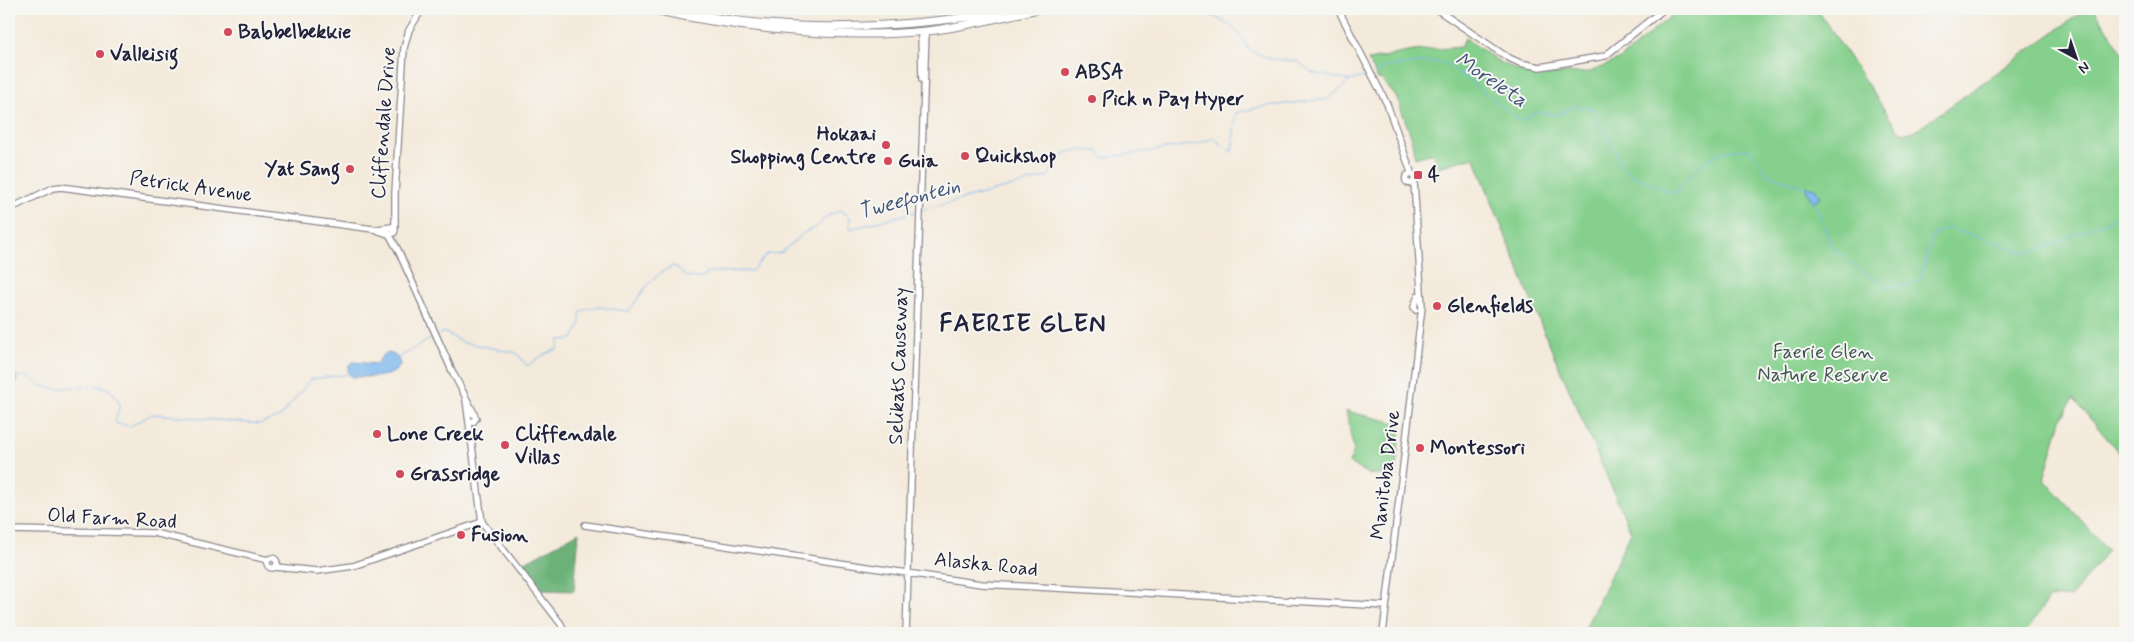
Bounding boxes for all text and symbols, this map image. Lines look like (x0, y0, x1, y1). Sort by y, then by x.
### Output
place label: Babbelbekkie (238, 19, 351, 46)
marker: Babbelbekkie (222, 26, 234, 38)
north arrow (2052, 32, 2102, 82)
place label: Valleisig (110, 41, 178, 70)
street label: Cliffendale Drive (365, 46, 403, 200)
water label: Moreleta (1449, 46, 1533, 115)
marker: Valleisig (94, 48, 106, 60)
text: N (2074, 57, 2093, 77)
place label: ABSA (1075, 59, 1124, 86)
marker: ABSA (1059, 66, 1071, 78)
place label: Pick n Pay Hyper (1102, 86, 1245, 113)
marker: Pick n Pay Hyper (1086, 93, 1098, 105)
place label: Hokaai Shopping Centre (731, 121, 876, 171)
marker: Hokaai Shopping Centre (880, 139, 892, 151)
place label: Quickshop (975, 143, 1057, 170)
place label: Guia (898, 148, 938, 175)
marker: Quickshop (959, 150, 971, 162)
marker: Guia (882, 155, 894, 167)
place label: Yat Sang (264, 156, 340, 185)
place label: 4 (1428, 162, 1440, 189)
marker: Yat Sang (344, 163, 356, 175)
street label: Petrick Avenue (128, 165, 254, 209)
marker: 4 (1412, 169, 1424, 181)
water label: Tweefontein (855, 172, 964, 228)
street label: Selikats Causeway (883, 287, 915, 445)
place label: Glenfields (1447, 293, 1533, 320)
marker: Glenfields (1431, 300, 1443, 312)
district label: FAERIE GLEN (939, 308, 1107, 341)
park label: Faerie Glen Nature Reserve (1757, 339, 1889, 389)
street label: Manitoba Drive (1365, 409, 1407, 541)
place label: Lone Creek (387, 421, 485, 448)
place label: Cliffendale Villas (515, 421, 617, 471)
marker: Lone Creek (371, 428, 383, 440)
place label: Montessori (1430, 435, 1525, 462)
marker: Cliffendale Villas (499, 439, 511, 451)
marker: Montessori (1414, 442, 1426, 454)
place label: Grassridge (410, 461, 500, 488)
marker: Grassridge (394, 468, 406, 480)
street label: Old Farm Road (47, 502, 177, 536)
place label: Fusion (471, 522, 528, 549)
marker: Fusion (455, 529, 467, 541)
street label: Alaska Road (933, 546, 1039, 584)

